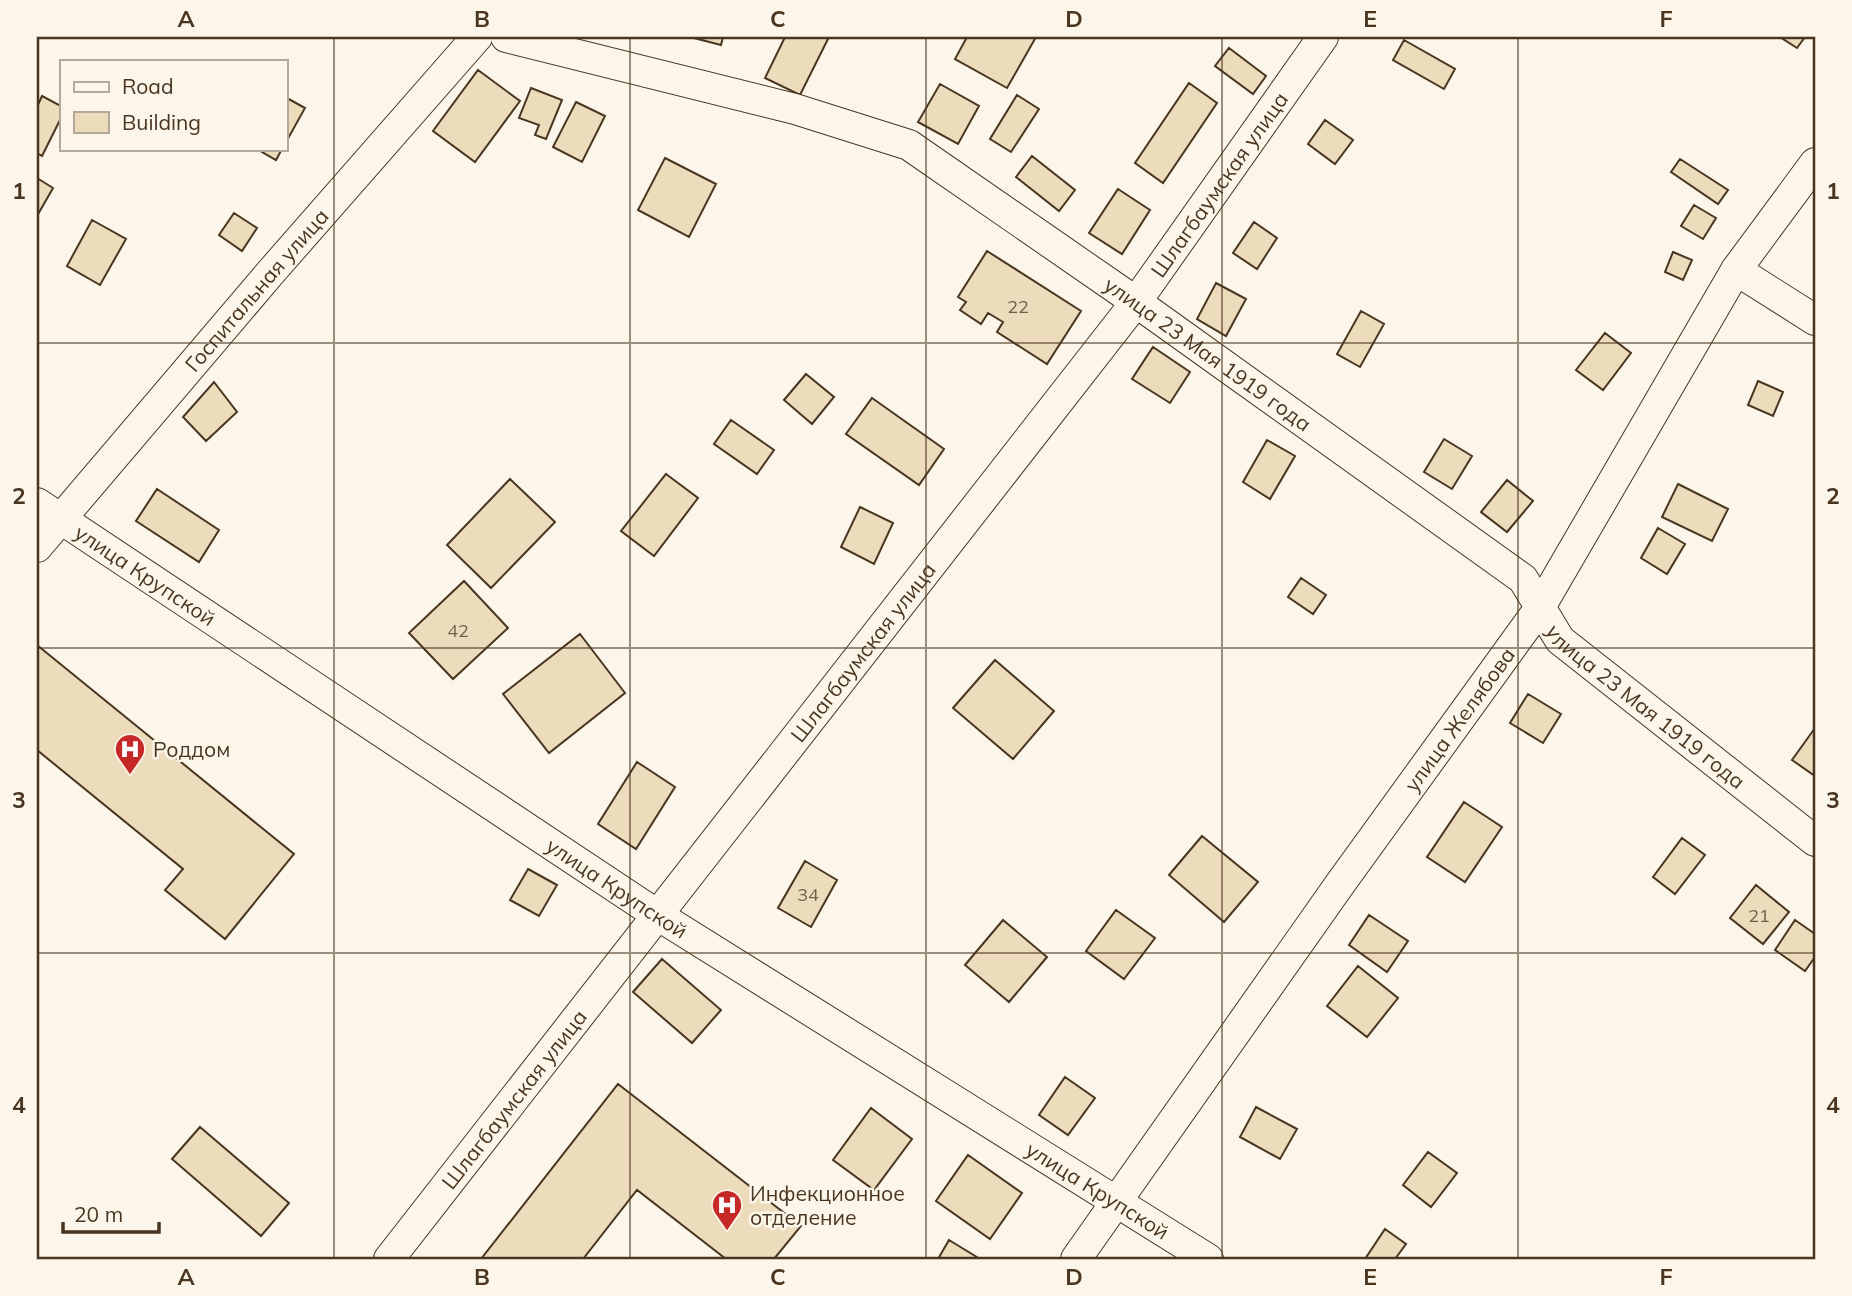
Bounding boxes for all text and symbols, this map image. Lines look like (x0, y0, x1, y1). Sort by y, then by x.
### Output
text: A (177, 4, 195, 33)
text: B (474, 4, 490, 33)
text: C (770, 4, 786, 33)
text: D (1065, 4, 1083, 33)
text: E (1363, 4, 1377, 33)
text: F (1659, 4, 1673, 33)
legend (60, 60, 287, 150)
text: Road (122, 73, 173, 99)
street label: Шлагбаумская улица (1145, 87, 1293, 282)
text: Building (122, 109, 201, 135)
text: 1 (12, 176, 26, 205)
text: 1 (1826, 176, 1840, 205)
street label: Госпитальная улица (179, 203, 334, 377)
street label: улица 23 Мая 1919 года (1099, 271, 1317, 436)
house number: 22 (1007, 295, 1029, 318)
text: 2 (12, 481, 26, 510)
text: 2 (1826, 481, 1840, 510)
street label: улица Крупской (70, 519, 221, 631)
street label: Шлагбаумская улица (785, 557, 941, 747)
house number: 42 (447, 619, 469, 642)
street label: улица 23 Мая 1919 года (1541, 620, 1751, 794)
street label: улица Желябова (1398, 642, 1520, 797)
hospital icon: Роддом (113, 732, 147, 776)
place label: Роддом (153, 736, 230, 762)
text: 3 (12, 785, 26, 814)
text: 3 (1826, 785, 1840, 814)
street label: улица Крупской (541, 832, 692, 944)
house number: 34 (797, 883, 819, 906)
house number: 21 (1748, 904, 1770, 927)
street label: Шлагбаумская улица (436, 1004, 592, 1194)
text: 4 (12, 1090, 26, 1119)
text: 4 (1826, 1090, 1840, 1119)
street label: улица Крупской (1021, 1136, 1174, 1245)
place label: Инфекционное отделение (750, 1180, 905, 1230)
hospital icon: Инфекционное отделение (710, 1188, 744, 1232)
scale bar (63, 1191, 159, 1235)
text: 20 m (74, 1201, 123, 1227)
text: A (177, 1262, 195, 1291)
text: B (474, 1262, 490, 1291)
text: C (770, 1262, 786, 1291)
text: D (1065, 1262, 1083, 1291)
text: E (1363, 1262, 1377, 1291)
text: F (1659, 1262, 1673, 1291)

